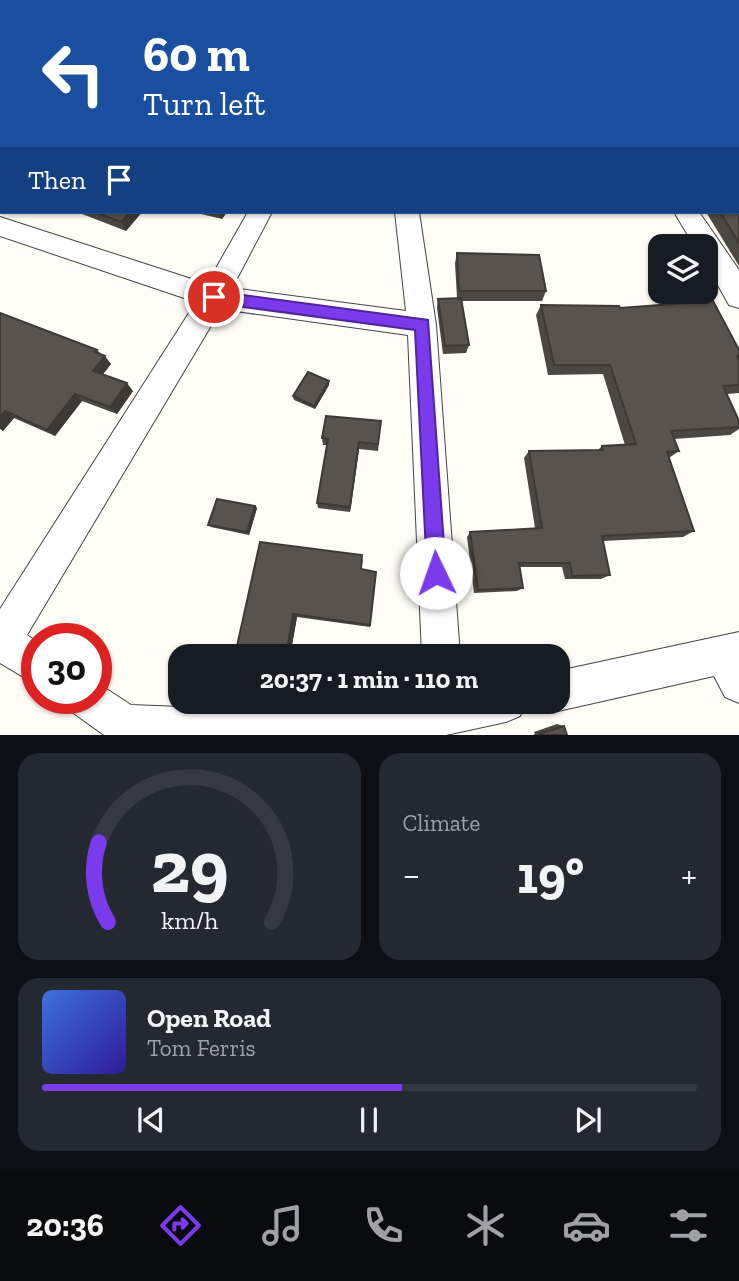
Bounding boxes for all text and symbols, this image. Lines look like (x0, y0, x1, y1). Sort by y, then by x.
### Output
text: 60 m (143, 25, 250, 84)
icon: left (28, 28, 119, 119)
text: Turn left (143, 85, 265, 123)
icon: arrive (100, 161, 138, 199)
text: Then (28, 164, 86, 196)
map controls (648, 234, 718, 304)
button: layers (648, 234, 718, 304)
pin (184, 267, 244, 327)
icon: arrive (195, 278, 233, 316)
position arrow (399, 536, 473, 610)
speed limit sign: 30 (21, 623, 112, 714)
text: 20:37 · 1 min · 110 m (260, 663, 478, 695)
text: Climate (403, 809, 480, 837)
text: 29 (150, 824, 228, 912)
text: 19° (517, 844, 584, 906)
text: − (403, 852, 420, 898)
text: + (681, 852, 697, 898)
text: km/h (161, 905, 218, 935)
text: Open Road (147, 1002, 271, 1034)
text: Tom Ferris (147, 1034, 256, 1062)
icon: previous (132, 1101, 170, 1139)
icon: pause (350, 1101, 388, 1139)
icon: next (569, 1101, 607, 1139)
icon: directions (156, 1201, 205, 1250)
icon: music (258, 1201, 307, 1250)
icon: phone (359, 1201, 408, 1250)
icon: climate (461, 1201, 510, 1250)
icon: car (562, 1201, 611, 1250)
icon: filters (664, 1201, 713, 1250)
text: 20:36 (26, 1206, 104, 1244)

